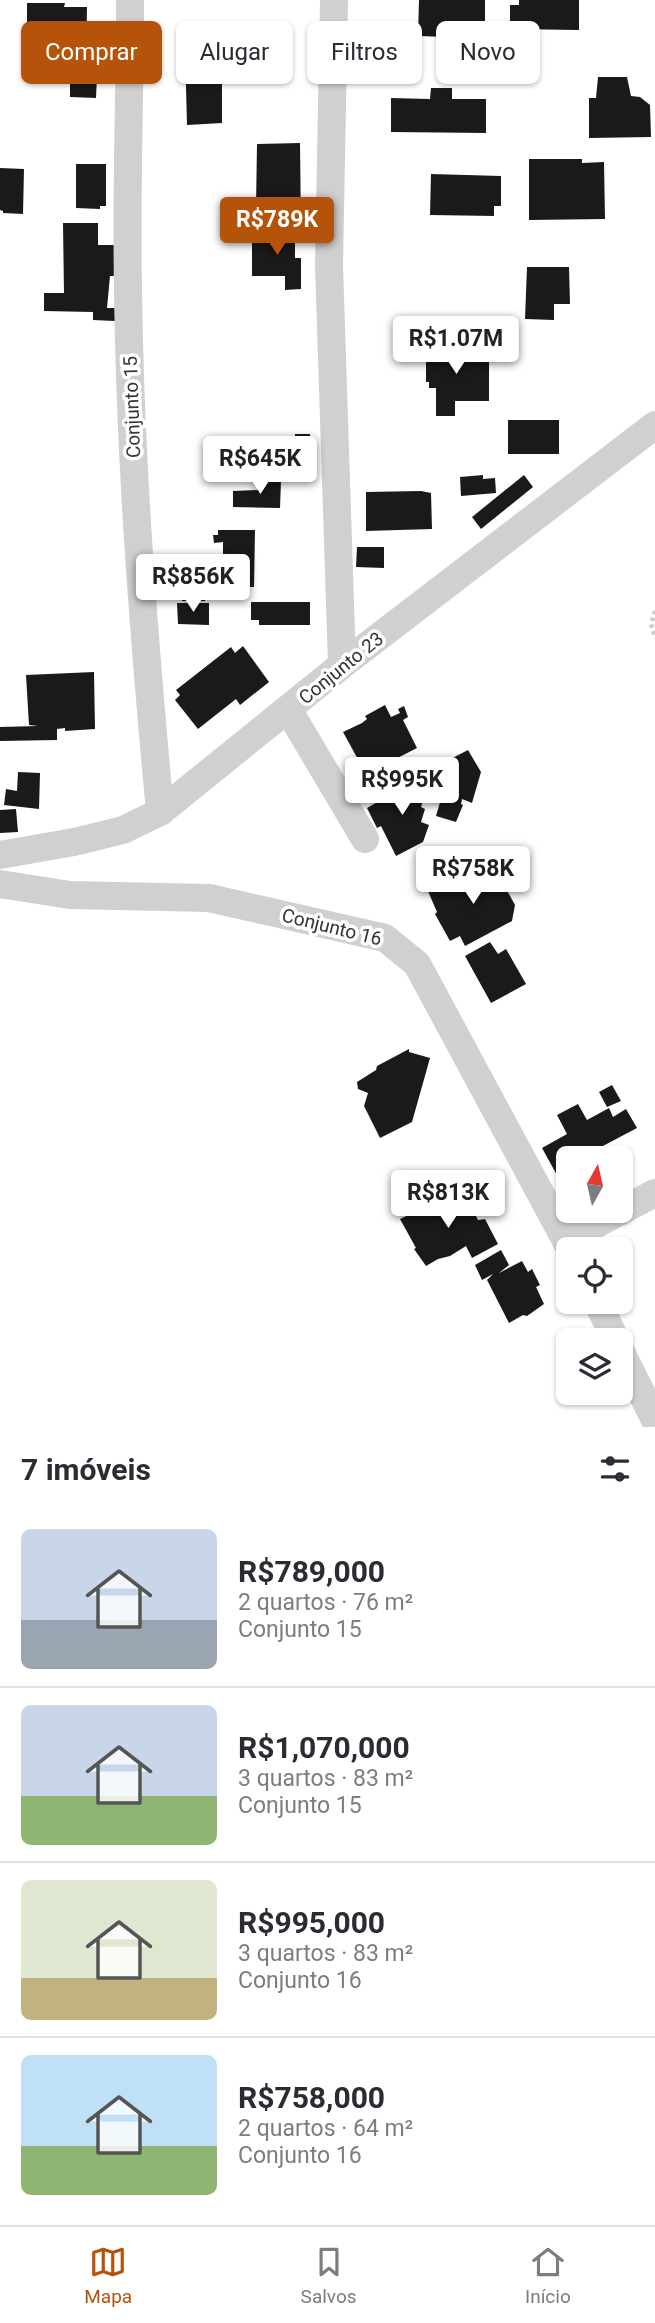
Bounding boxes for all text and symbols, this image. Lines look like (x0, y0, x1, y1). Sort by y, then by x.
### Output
chip: Comprar (21, 21, 162, 84)
chip: Alugar (176, 21, 293, 84)
chip: Filtros (307, 21, 422, 84)
chip: Novo (436, 21, 540, 84)
pin: R$789K (220, 198, 334, 257)
text: R$789K (236, 206, 318, 233)
pin: R$1.07M (391, 316, 521, 376)
text: R$1.07M (409, 325, 503, 352)
street label: Conjunto 15 (119, 356, 145, 458)
pin: R$645K (203, 436, 317, 496)
text: R$645K (219, 445, 301, 472)
pin: R$856K (136, 554, 250, 614)
text: R$856K (152, 563, 234, 590)
street label: Conjunto 23 (294, 627, 388, 709)
pin: R$995K (345, 758, 459, 817)
text: R$995K (361, 766, 443, 793)
pin: R$758K (416, 846, 530, 906)
text: R$758K (432, 855, 514, 882)
street label: Conjunto 16 (280, 903, 384, 951)
north arrow (556, 1146, 634, 1223)
map controls (556, 1146, 633, 1405)
pin: R$813K (391, 1170, 505, 1230)
text: R$813K (407, 1179, 489, 1206)
button: locate (556, 1237, 633, 1314)
button: layers (556, 1328, 633, 1405)
icon: filters (596, 1450, 634, 1488)
text: 7 imóveis (21, 1452, 151, 1487)
text: R$789,000 (238, 1554, 385, 1589)
icon: home (77, 1557, 161, 1641)
text: 2 quartos · 76 m² (238, 1589, 413, 1616)
text: Conjunto 15 (238, 1616, 362, 1643)
text: R$1,070,000 (238, 1730, 410, 1765)
icon: home (77, 1733, 161, 1817)
text: 3 quartos · 83 m² (238, 1765, 413, 1792)
text: Conjunto 15 (238, 1792, 362, 1819)
text: R$995,000 (238, 1905, 385, 1940)
icon: home (77, 1908, 161, 1992)
text: 3 quartos · 83 m² (238, 1940, 413, 1967)
text: Conjunto 16 (238, 1967, 362, 1994)
text: R$758,000 (238, 2080, 385, 2115)
icon: home (77, 2083, 161, 2167)
text: 2 quartos · 64 m² (238, 2115, 413, 2142)
text: Conjunto 16 (238, 2142, 362, 2169)
tab: Mapa (84, 2243, 132, 2308)
tab: Salvos (301, 2243, 357, 2308)
tab: Início (525, 2243, 571, 2308)

